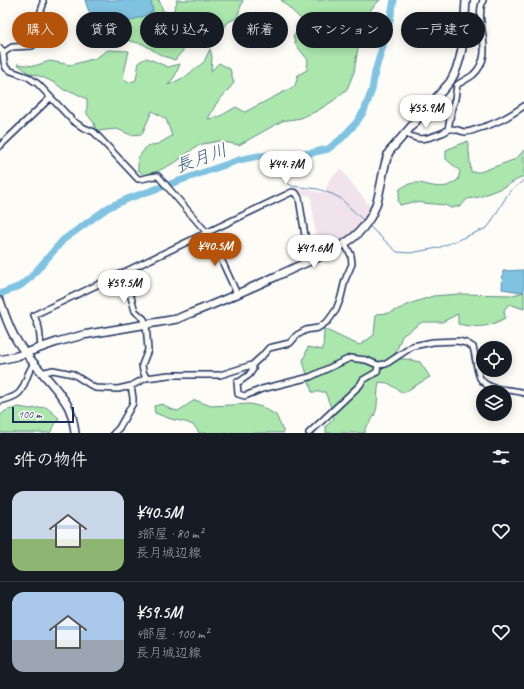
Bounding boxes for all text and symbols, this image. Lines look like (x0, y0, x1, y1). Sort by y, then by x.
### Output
chip: 購入 (12, 12, 68, 48)
chip: 賃貸 (76, 12, 132, 48)
chip: 絞り込み (140, 12, 224, 48)
chip: 新着 (232, 12, 288, 48)
chip: マンション (296, 12, 393, 48)
chip: 一戸建て (401, 12, 485, 48)
pin: ¥55.9M (393, 95, 459, 129)
text: ¥55.9M (409, 100, 443, 116)
water label: 長月川 (172, 138, 230, 178)
pin: ¥44.7M (253, 151, 319, 185)
text: ¥44.7M (268, 156, 304, 172)
pin: ¥40.5M (182, 233, 248, 267)
pin: ¥41.6M (281, 235, 347, 269)
text: ¥40.5M (197, 238, 233, 254)
text: ¥41.6M (296, 240, 332, 256)
pin: ¥59.5M (91, 270, 157, 304)
text: ¥59.5M (107, 275, 141, 291)
map controls (476, 341, 512, 421)
button: locate (476, 341, 512, 377)
button: layers (476, 385, 512, 421)
scale bar (12, 405, 74, 424)
text: 100 m (18, 407, 42, 421)
icon: filters (490, 446, 512, 468)
text: 5件の物件 (12, 449, 87, 470)
text: ¥40.5M (136, 502, 182, 523)
icon: home (44, 507, 92, 555)
icon: heart (490, 520, 512, 542)
text: 3部屋 · 80 m² (136, 526, 203, 542)
text: 長月城辺線 (136, 545, 201, 561)
text: ¥59.5M (136, 602, 182, 623)
icon: home (44, 608, 92, 656)
icon: heart (490, 621, 512, 643)
text: 4部屋 · 100 m² (136, 626, 209, 642)
text: 長月城辺線 (136, 645, 201, 661)

